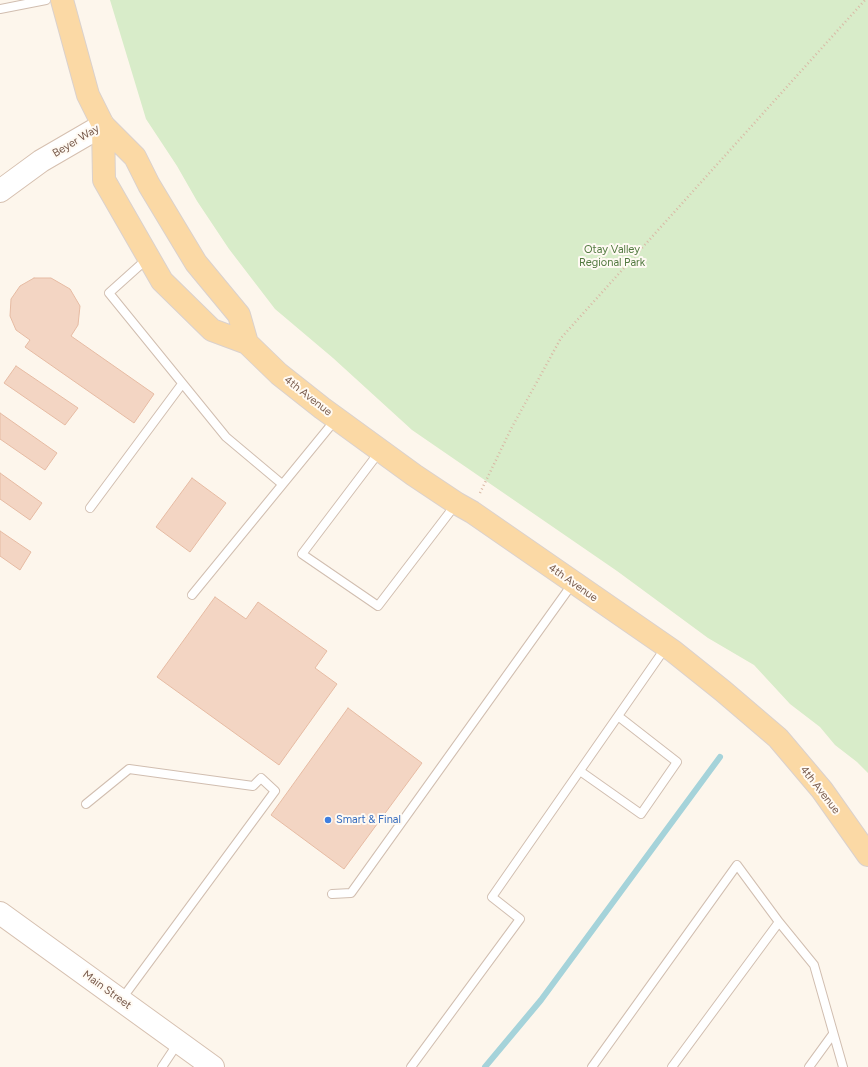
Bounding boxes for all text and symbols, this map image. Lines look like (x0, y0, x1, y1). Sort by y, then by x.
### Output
street label: Beyer Way (50, 122, 102, 160)
park label: Otay Valley Regional Park (579, 243, 645, 269)
street label: 4th Avenue (281, 373, 335, 419)
street label: 4th Avenue (546, 561, 600, 605)
street label: 4th Avenue (797, 763, 843, 817)
place label: Smart & Final (336, 813, 401, 827)
marker: Smart & Final (323, 815, 333, 825)
street label: Main Street (80, 968, 134, 1012)

